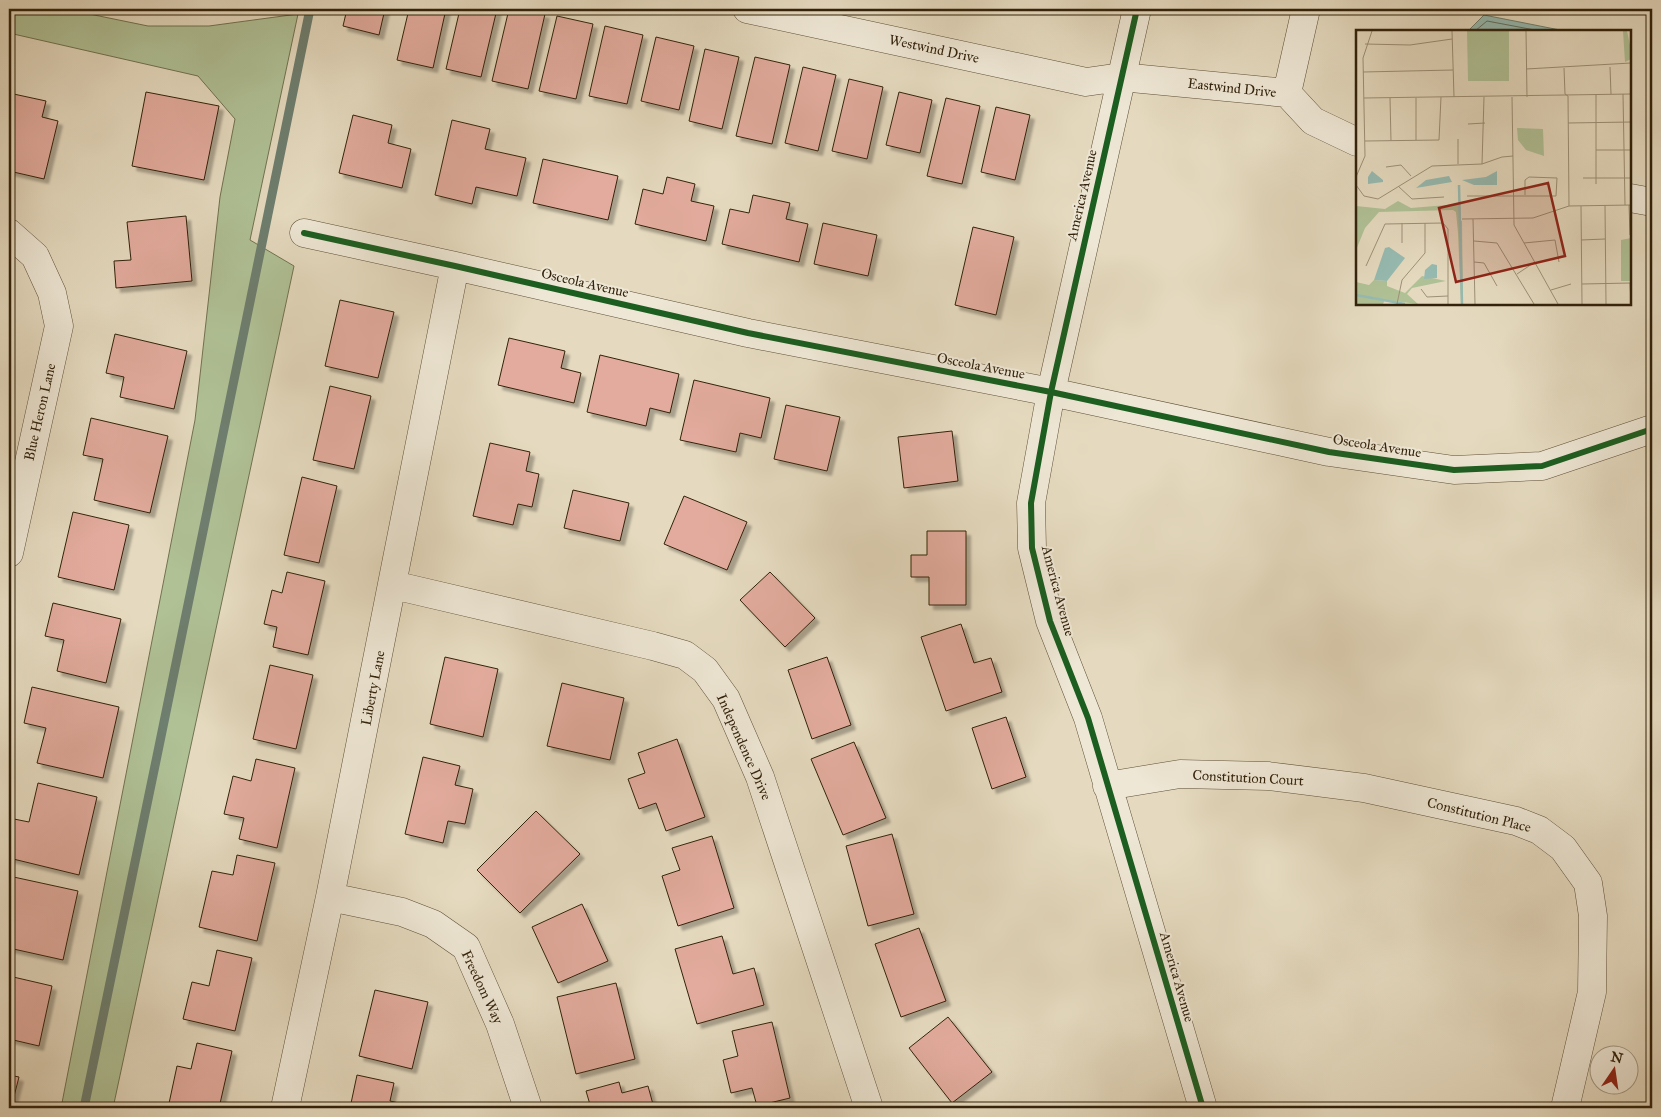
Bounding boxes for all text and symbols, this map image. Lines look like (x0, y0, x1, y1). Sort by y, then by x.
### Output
inset map (1356, 30, 1631, 305)
street label: Westwind Drive (887, 31, 981, 67)
street label: Eastwind Drive (1187, 75, 1277, 101)
street label: America Avenue (1063, 148, 1101, 243)
street label: Osceola Avenue (540, 265, 631, 301)
street label: Osceola Avenue (936, 349, 1027, 383)
street label: Blue Heron Lane (21, 361, 60, 462)
street label: Osceola Avenue (1332, 431, 1423, 461)
street label: America Avenue (1038, 543, 1078, 638)
street label: Liberty Lane (357, 649, 389, 727)
street label: Independence Drive (713, 691, 775, 803)
street label: Constitution Court (1192, 767, 1304, 789)
street label: Constitution Place (1425, 794, 1533, 836)
street label: America Avenue (1156, 929, 1198, 1024)
street label: Freedom Way (458, 947, 507, 1027)
north arrow (1588, 1044, 1638, 1094)
text: N (1609, 1048, 1625, 1067)

